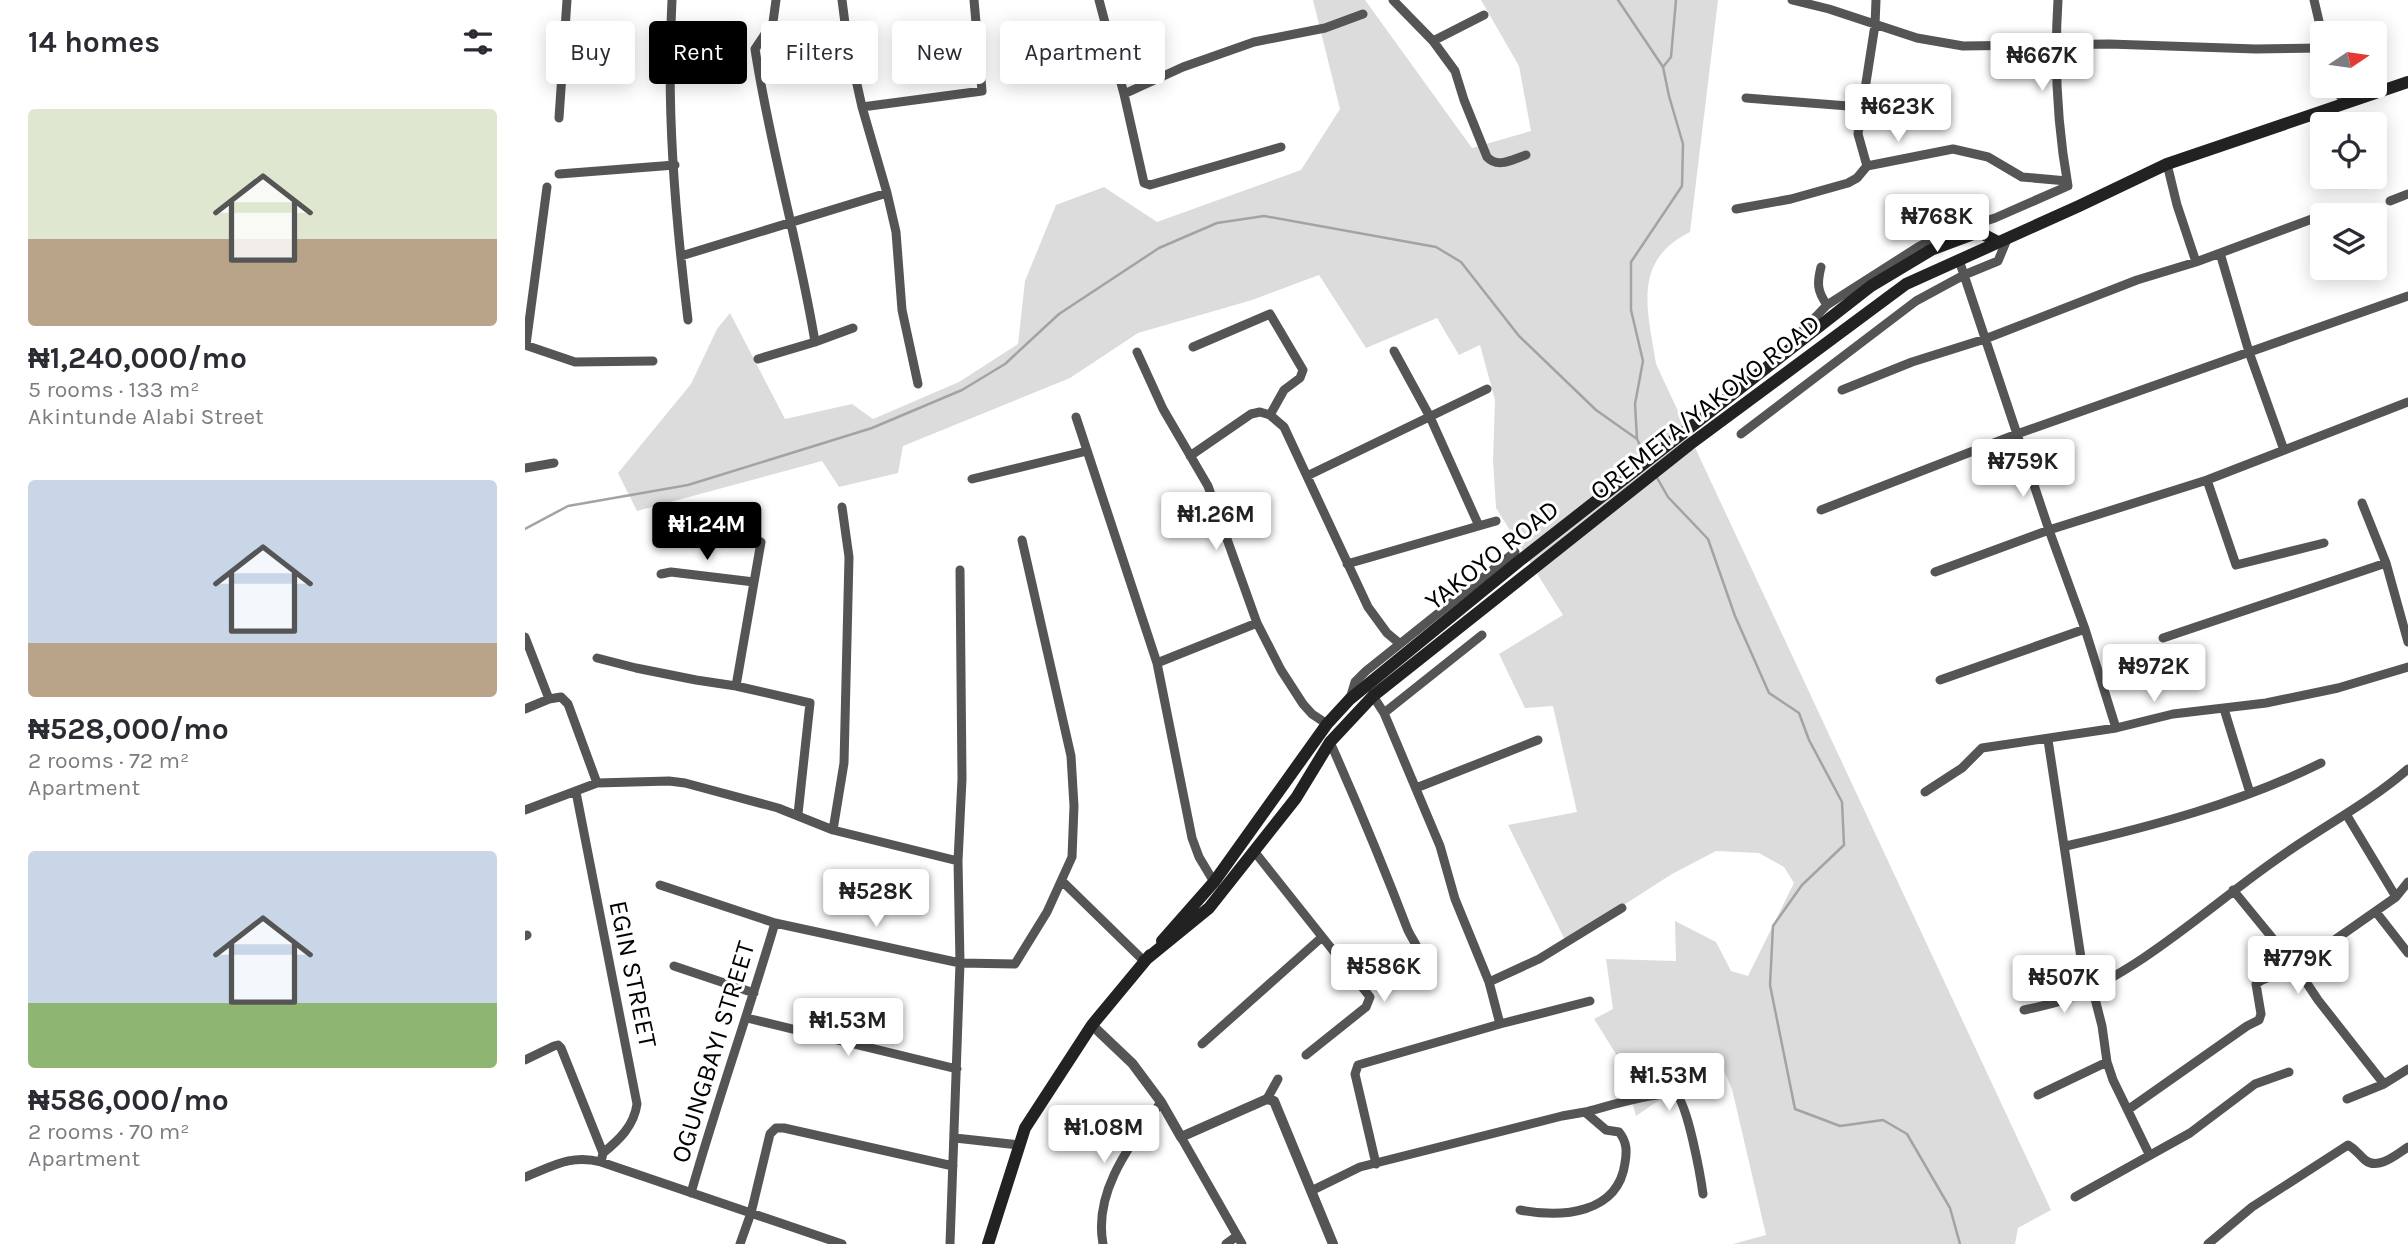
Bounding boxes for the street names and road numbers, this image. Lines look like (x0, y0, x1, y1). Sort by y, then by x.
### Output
street label: OREMETA/YAKOYO ROAD (1584, 308, 1826, 506)
street label: YAKOYO ROAD (1419, 493, 1565, 617)
street label: EGIN STREET (602, 898, 664, 1050)
street label: OGUNGBAYI STREET (665, 937, 761, 1167)

